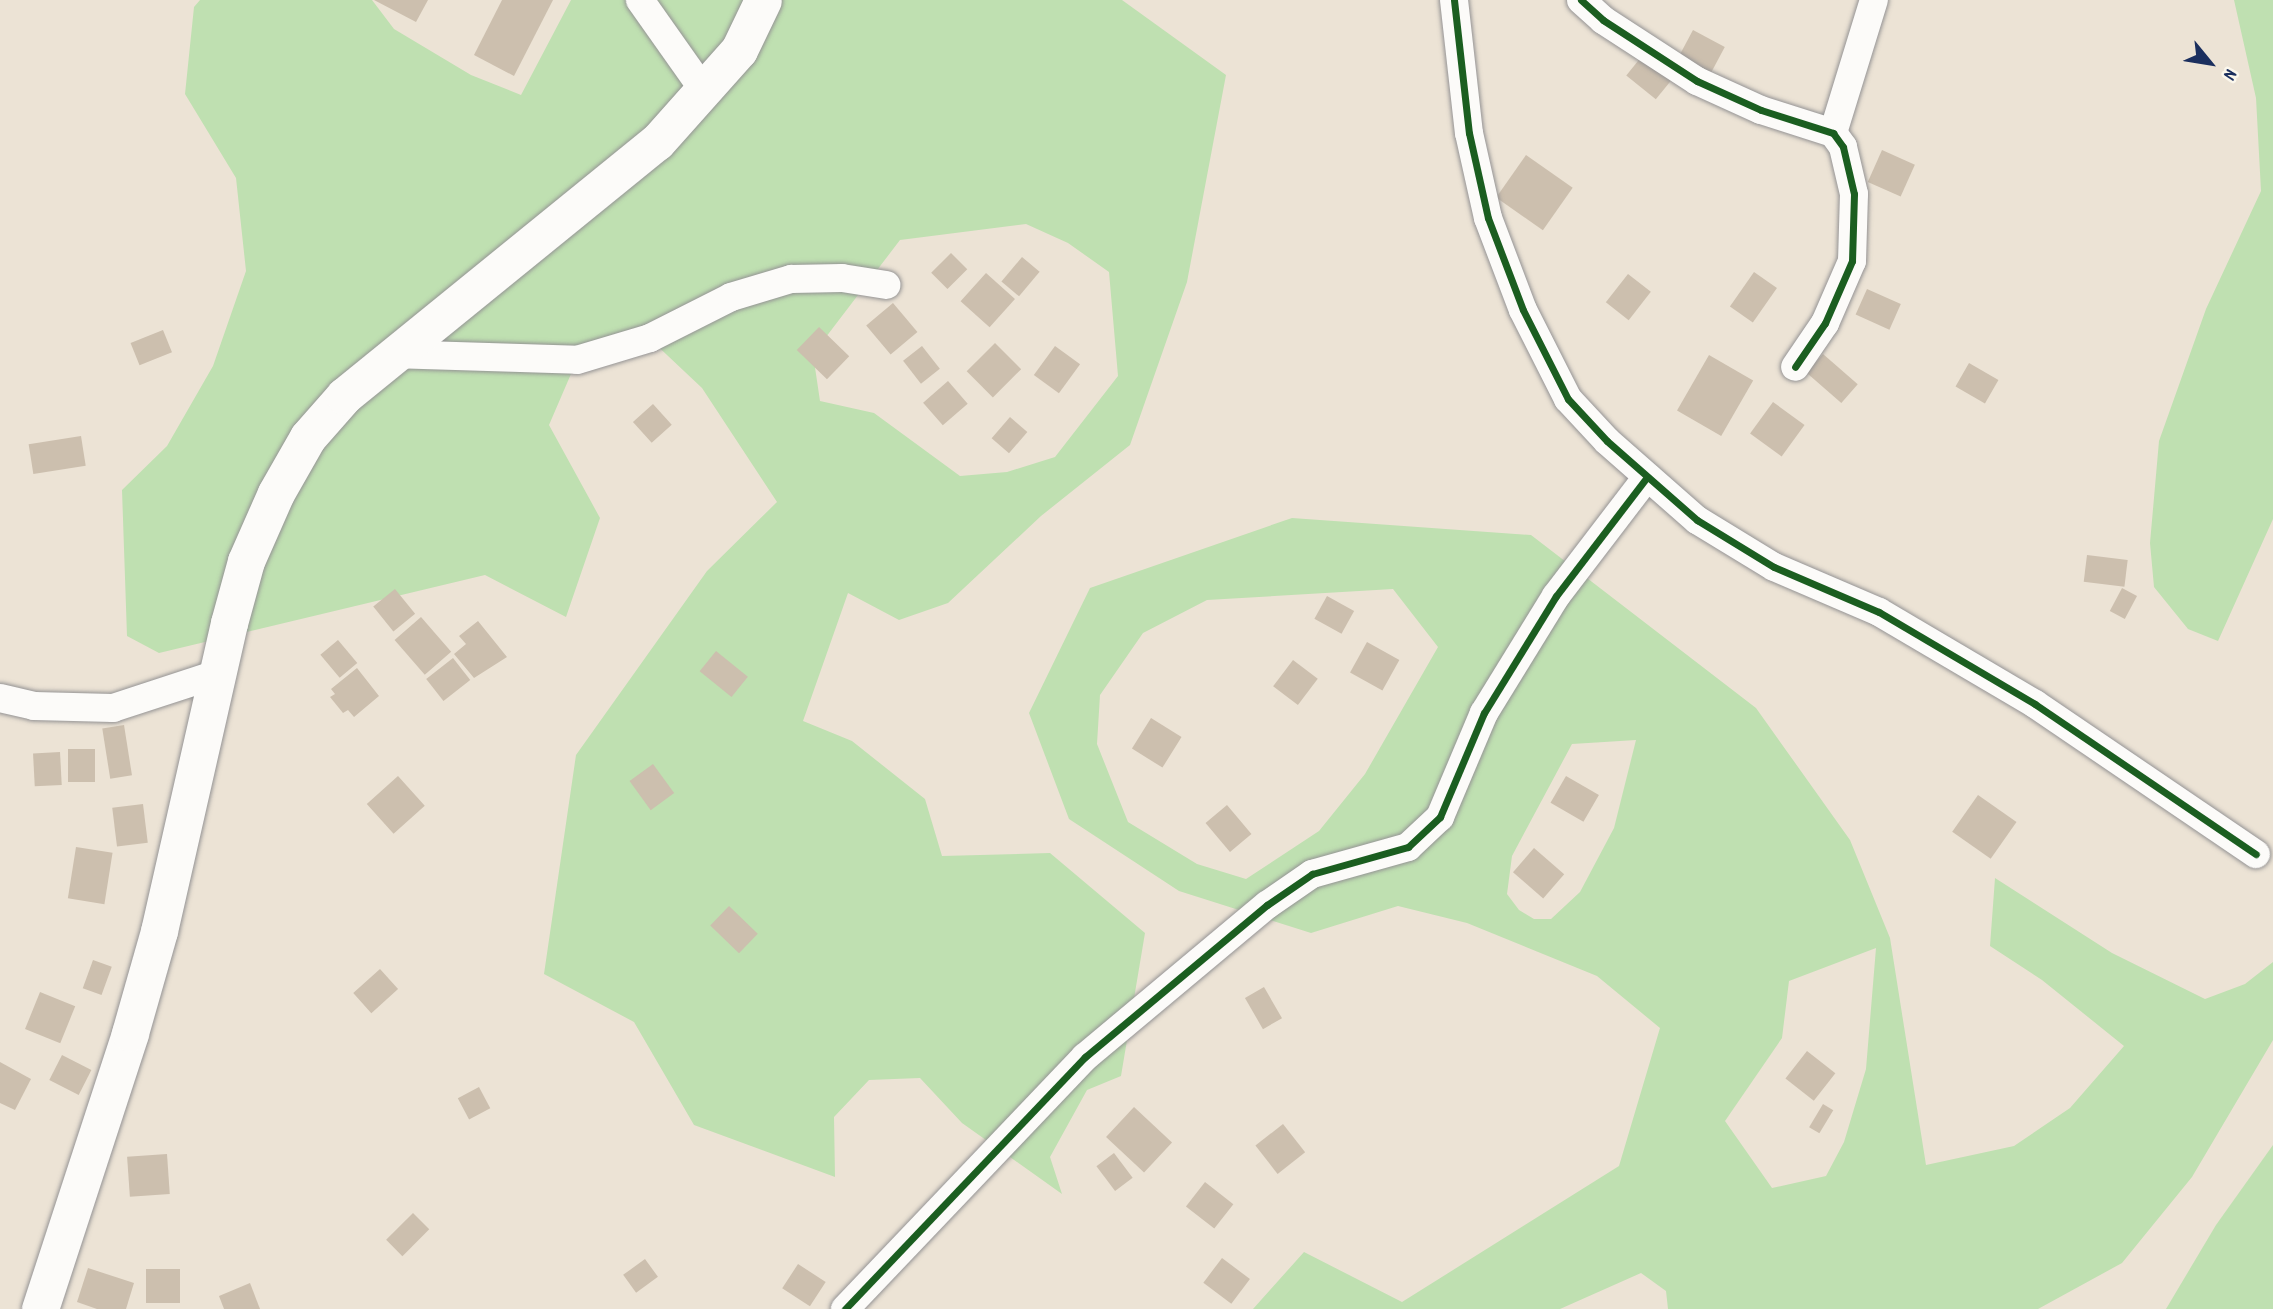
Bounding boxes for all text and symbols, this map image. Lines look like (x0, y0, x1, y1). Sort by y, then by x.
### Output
north arrow (2175, 28, 2245, 98)
text: N (2215, 63, 2243, 85)

